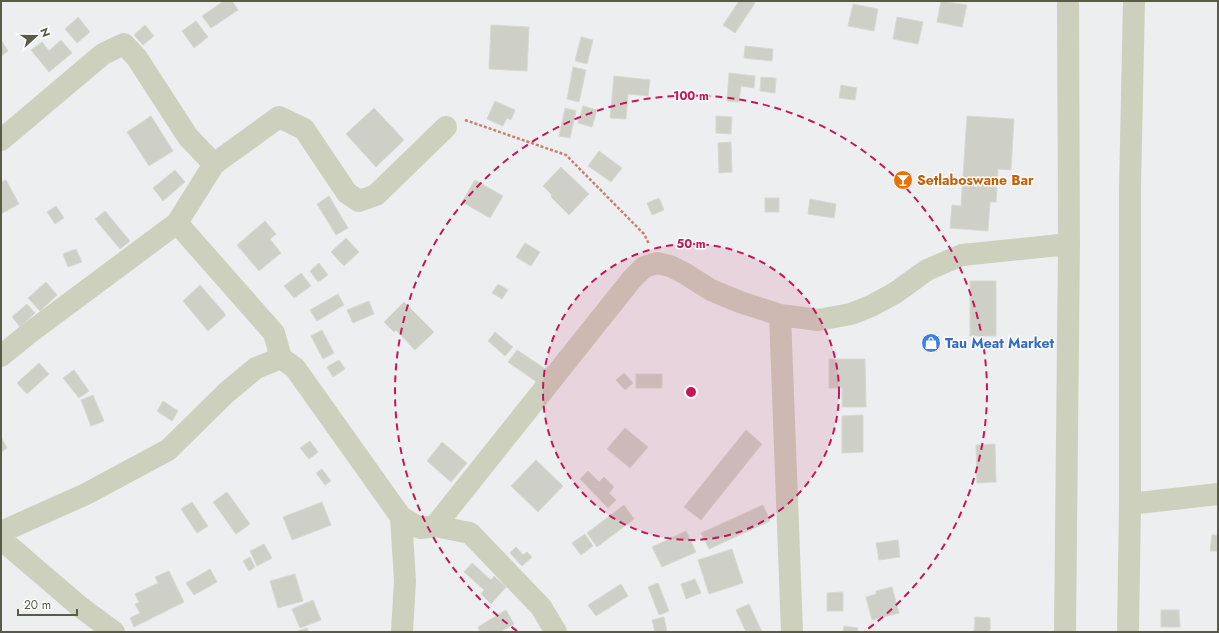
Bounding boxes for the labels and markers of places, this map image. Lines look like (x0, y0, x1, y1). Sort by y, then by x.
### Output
bar icon: Setlaboswane Bar (892, 169, 914, 191)
place label: Setlaboswane Bar (917, 170, 1034, 190)
shop icon: Tau Meat Market (920, 332, 942, 354)
place label: Tau Meat Market (945, 333, 1055, 353)
centre of rings (684, 385, 698, 399)

